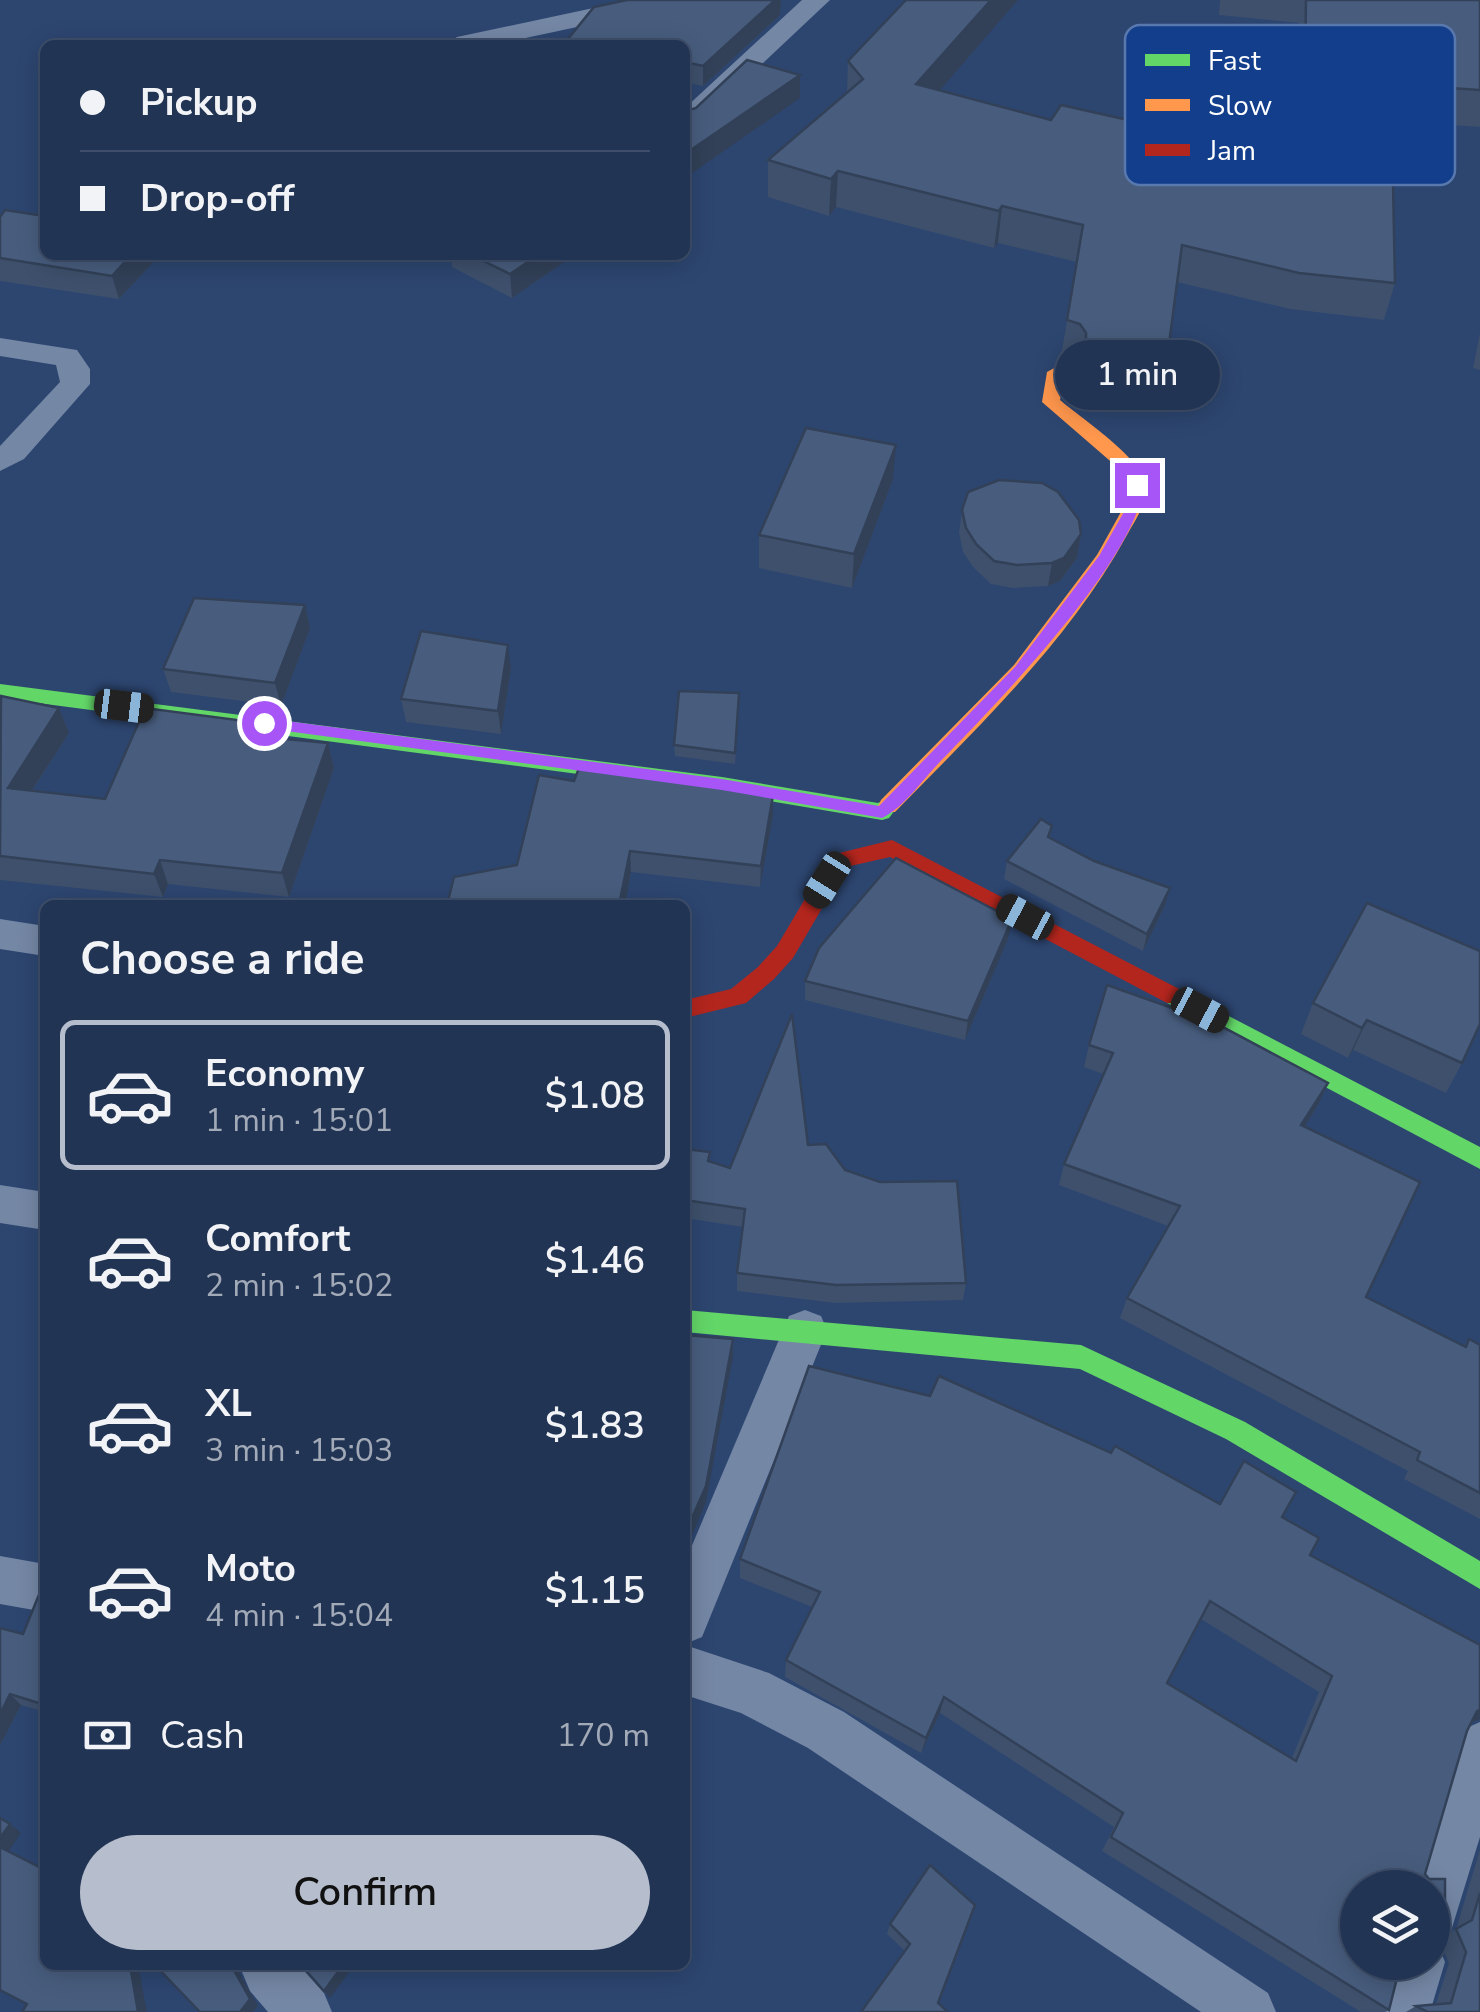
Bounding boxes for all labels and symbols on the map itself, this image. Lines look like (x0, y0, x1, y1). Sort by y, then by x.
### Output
legend (1125, 25, 1455, 185)
text: Fast (1208, 42, 1261, 80)
text: Slow (1208, 87, 1272, 125)
text: Jam (1207, 132, 1256, 170)
callout: 1 min (1054, 340, 1220, 410)
route end (1115, 463, 1160, 508)
car (92, 687, 156, 725)
route start (242, 701, 287, 746)
car (798, 847, 856, 913)
car (991, 890, 1059, 944)
car (1166, 983, 1234, 1037)

